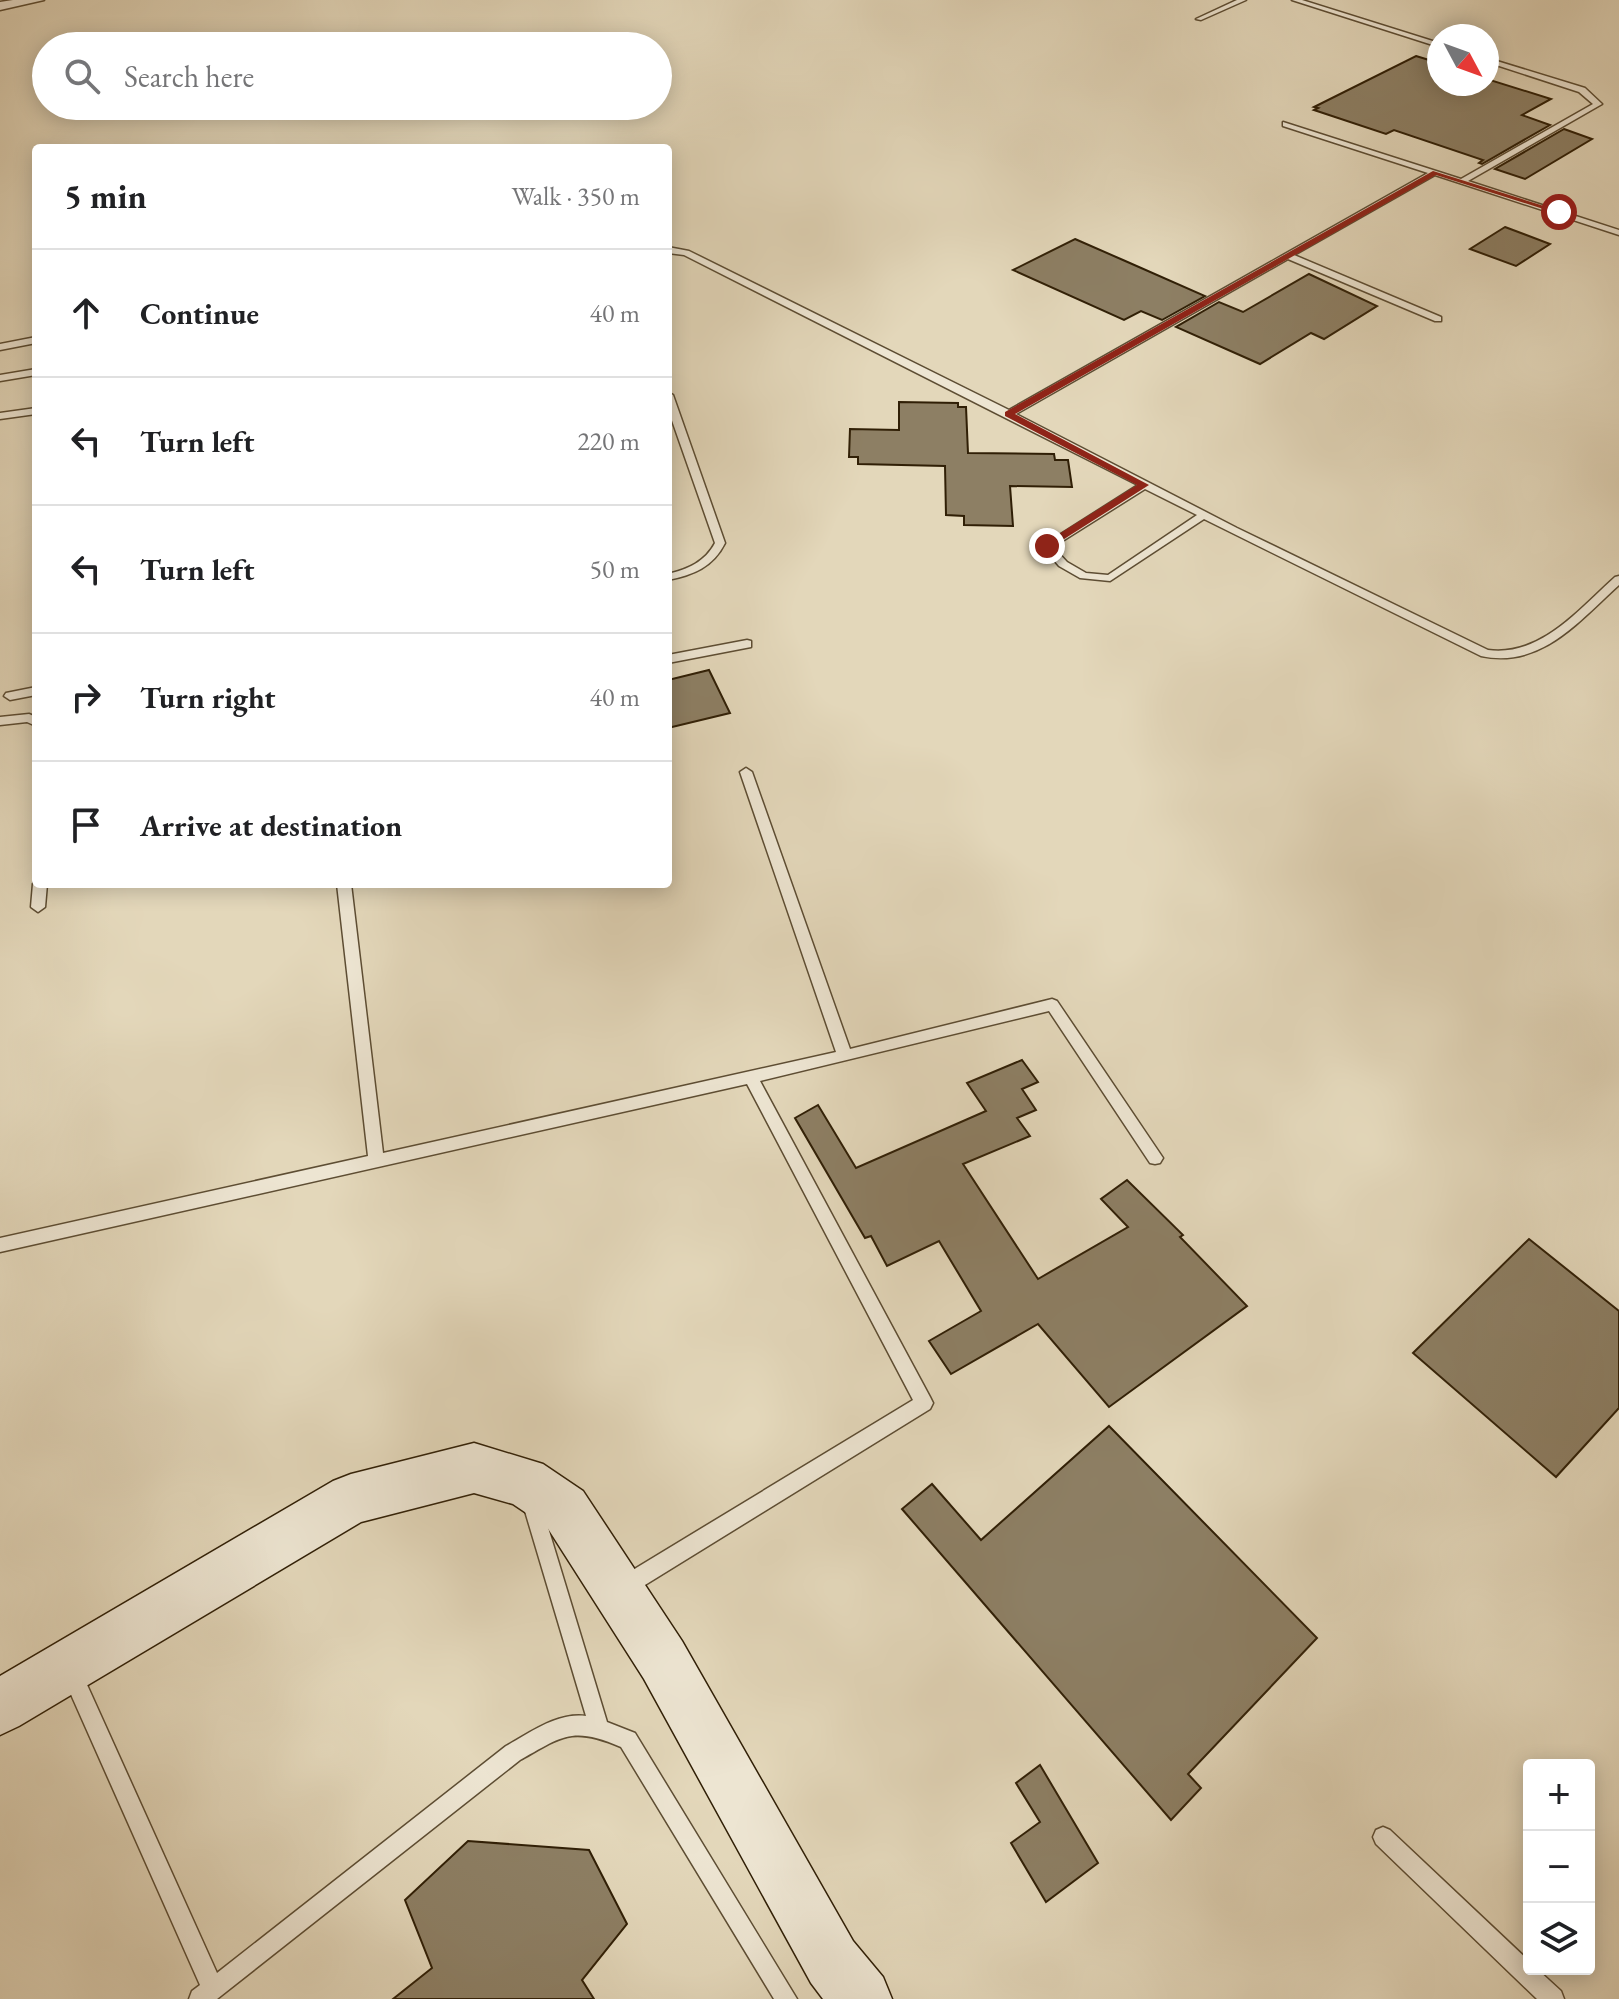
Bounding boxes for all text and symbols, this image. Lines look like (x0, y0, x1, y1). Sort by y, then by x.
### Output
north arrow (1427, 24, 1499, 96)
search box (32, 32, 672, 120)
icon: search (60, 54, 104, 98)
text: Search here (124, 57, 254, 96)
text: 5 min (64, 174, 147, 218)
text: Walk · 350 m (512, 179, 640, 213)
route start (1541, 194, 1577, 230)
icon: ahead (64, 291, 108, 335)
text: Continue (140, 294, 259, 333)
text: 40 m (590, 296, 640, 330)
icon: left (64, 419, 108, 463)
text: Turn left (140, 422, 254, 461)
text: 220 m (577, 424, 640, 458)
route end (1029, 528, 1065, 564)
icon: left (64, 547, 108, 591)
text: Turn left (140, 550, 254, 589)
text: 50 m (590, 552, 640, 586)
icon: right (64, 675, 108, 719)
text: Turn right (140, 678, 276, 717)
text: 40 m (590, 680, 640, 714)
icon: arrive (64, 803, 108, 847)
text: Arrive at destination (140, 806, 402, 845)
map controls (1523, 1759, 1595, 1975)
button: + (1523, 1759, 1595, 1831)
button: − (1523, 1831, 1595, 1903)
button: layers (1523, 1903, 1595, 1975)

